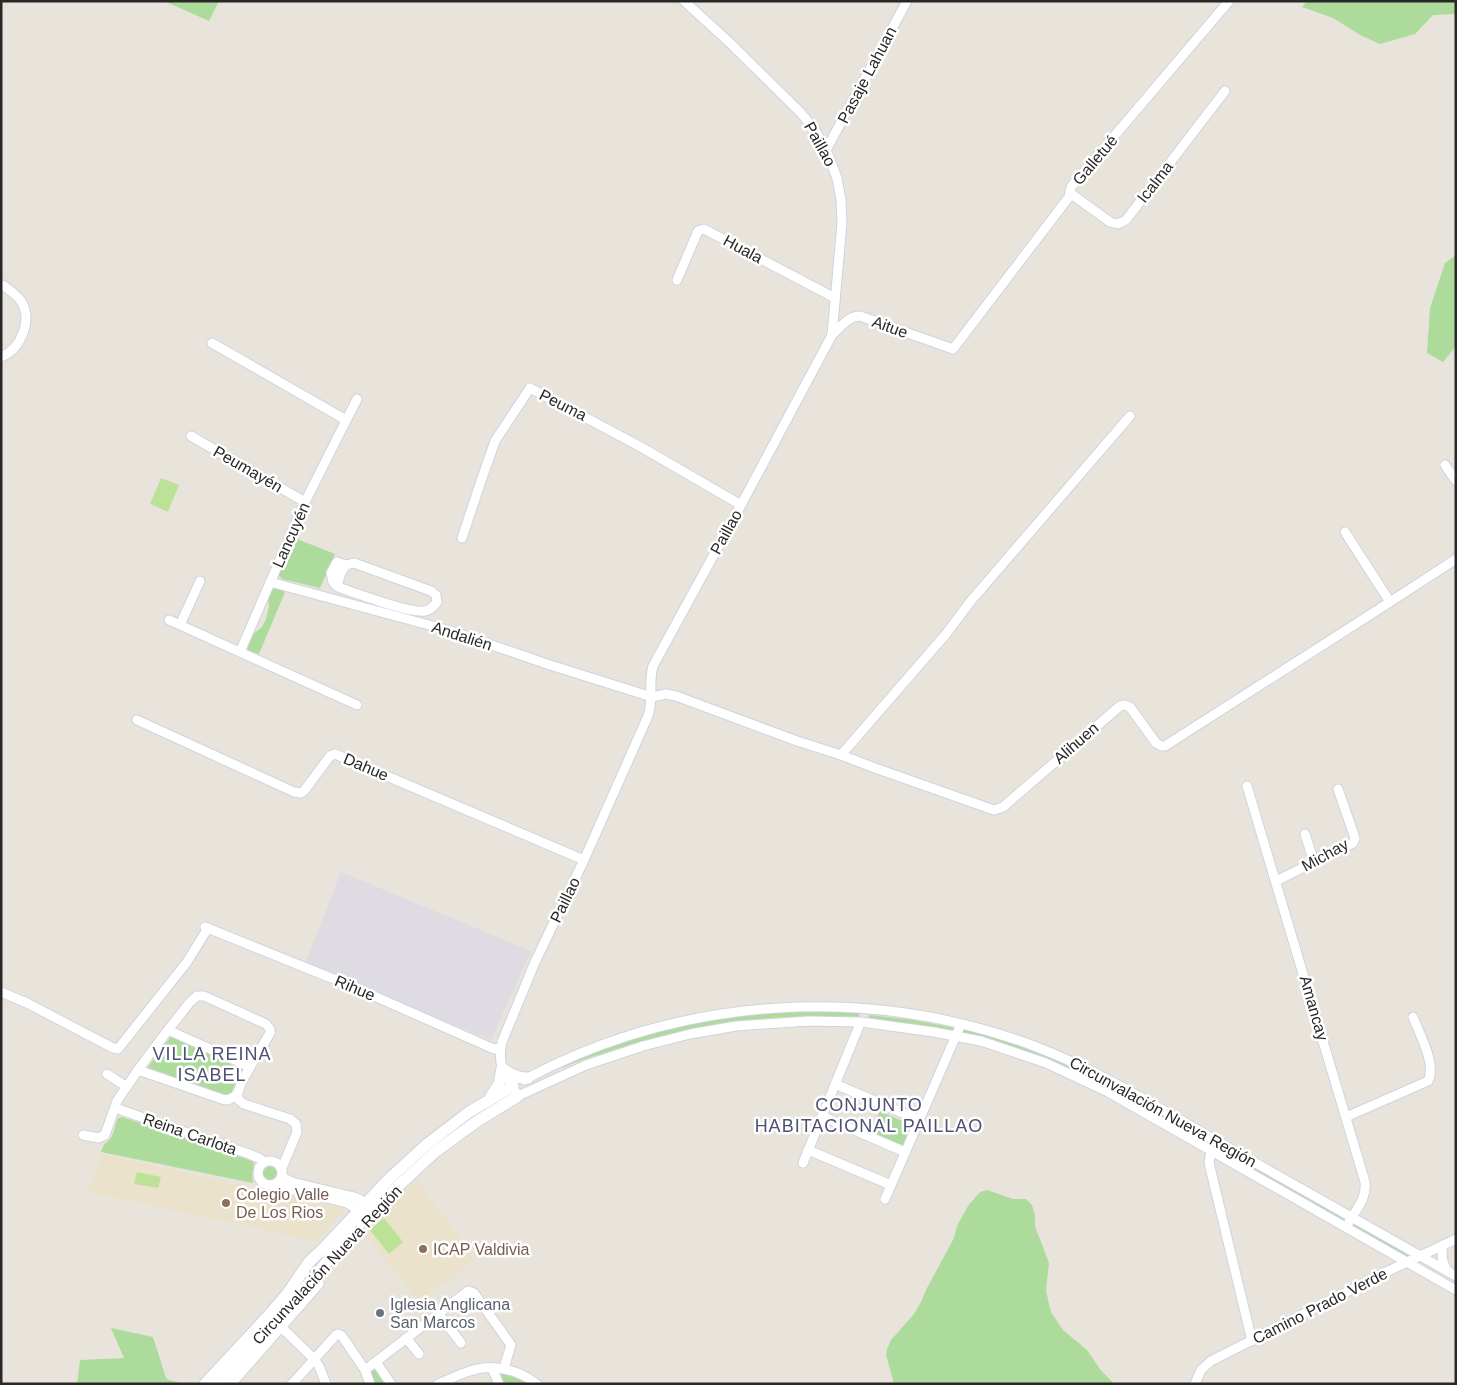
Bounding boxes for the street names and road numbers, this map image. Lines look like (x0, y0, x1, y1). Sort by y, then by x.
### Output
street label: Pasaje Lahuan (834, 24, 900, 126)
street label: Paillao (801, 119, 839, 169)
street label: Galletué (1069, 132, 1121, 188)
street label: Icalma (1134, 158, 1176, 206)
street label: Huala (721, 232, 766, 266)
street label: Aitue (870, 313, 910, 341)
street label: Peuma (537, 386, 590, 424)
street label: Peumayén (211, 443, 285, 495)
street label: Lancuyén (269, 500, 313, 570)
street label: Paillao (707, 507, 745, 557)
street label: Andalién (430, 618, 494, 654)
street label: Alihuen (1050, 719, 1102, 767)
street label: Dahue (341, 750, 391, 784)
street label: Michay (1299, 835, 1351, 875)
street label: Paillao (547, 875, 583, 925)
street label: Rihue (332, 972, 378, 1004)
street label: Amancay (1297, 974, 1331, 1042)
street label: Circunvalación Nueva Región (1067, 1053, 1259, 1171)
street label: Reina Carlota (141, 1110, 239, 1158)
street label: Circunvalación Nueva Región (249, 1182, 405, 1348)
street label: Camino Prado Verde (1250, 1265, 1390, 1347)

